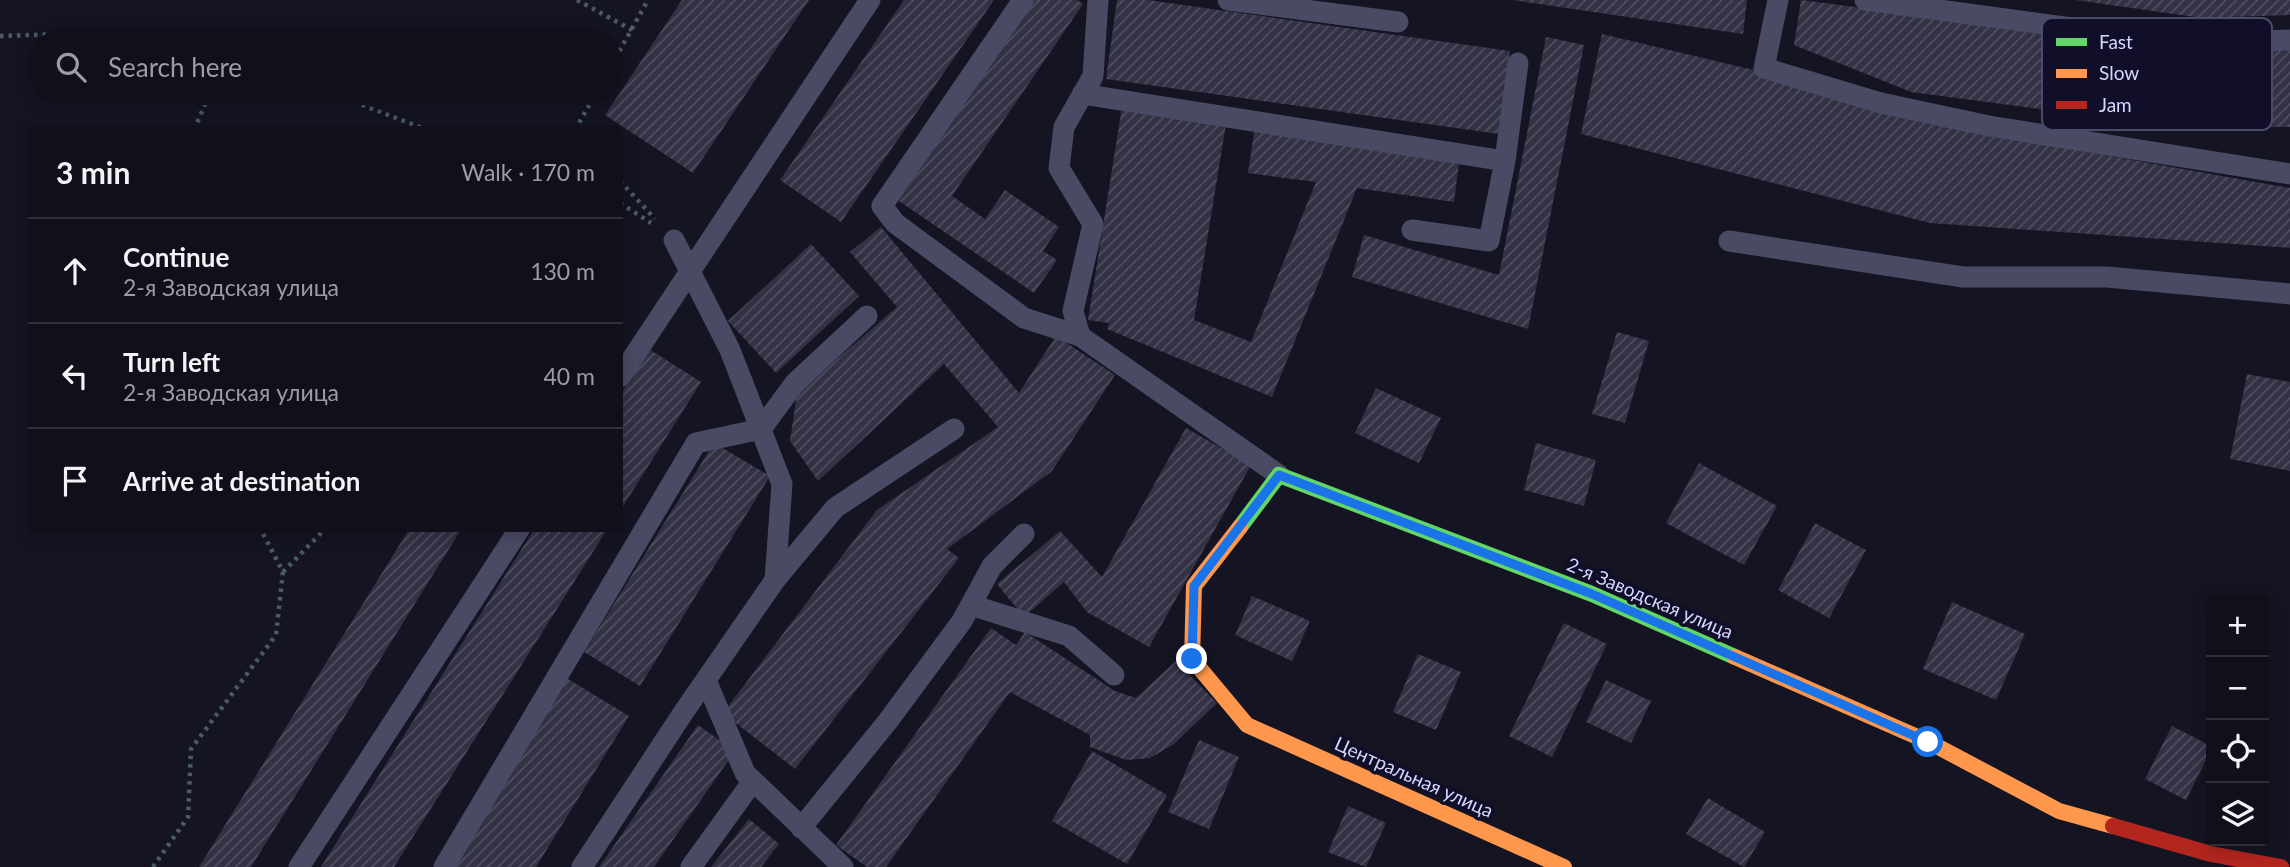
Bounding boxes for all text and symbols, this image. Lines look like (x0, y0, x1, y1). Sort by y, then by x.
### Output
legend (2042, 18, 2272, 130)
search box (28, 28, 623, 105)
text: Fast (2099, 30, 2133, 53)
icon: search (52, 48, 90, 86)
text: Search here (108, 51, 242, 83)
text: Slow (2099, 61, 2139, 84)
text: Jam (2099, 93, 2132, 116)
text: 3 min (56, 154, 130, 190)
text: Walk · 170 m (461, 158, 595, 186)
text: Continue (123, 241, 229, 273)
icon: ahead (56, 252, 94, 290)
text: 130 m (530, 257, 595, 285)
text: 2-я Заводская улица (123, 273, 339, 301)
text: Turn left (123, 346, 220, 378)
icon: left (56, 357, 94, 395)
text: 40 m (544, 362, 595, 390)
text: 2-я Заводская улица (123, 378, 339, 406)
icon: arrive (56, 462, 94, 500)
text: Arrive at destination (123, 465, 360, 497)
street label: 2-я Заводская улица (1564, 552, 1737, 643)
map controls (2206, 594, 2269, 846)
button: + (2206, 594, 2269, 657)
route end (1176, 643, 1207, 674)
button: − (2206, 657, 2269, 720)
button: locate (2206, 720, 2269, 783)
route start (1912, 726, 1943, 757)
street label: Центральная улица (1331, 731, 1497, 822)
button: layers (2206, 783, 2269, 846)

